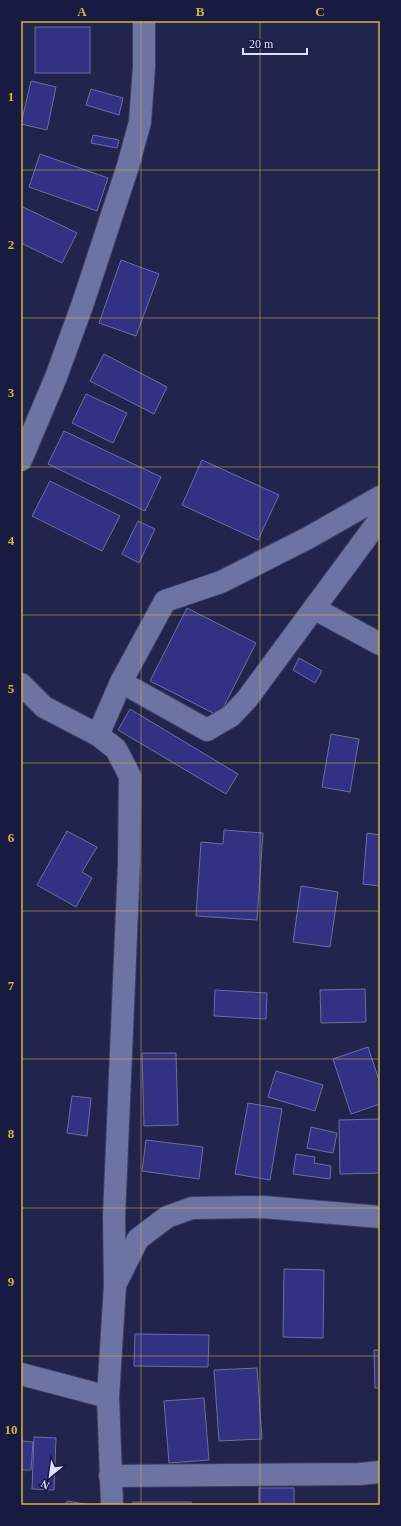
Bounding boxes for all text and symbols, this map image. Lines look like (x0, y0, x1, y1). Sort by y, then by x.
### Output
text: A (77, 4, 87, 19)
text: B (196, 4, 205, 19)
text: C (315, 4, 325, 19)
scale bar (243, 30, 307, 56)
text: 20 m (249, 37, 274, 51)
text: 1 (8, 89, 14, 104)
text: 2 (8, 237, 14, 252)
text: 3 (8, 385, 15, 400)
text: 4 (8, 533, 15, 548)
text: 5 (8, 681, 15, 696)
text: 6 (8, 830, 15, 845)
text: 7 (8, 978, 15, 993)
text: 8 (8, 1126, 15, 1141)
text: 9 (8, 1274, 15, 1289)
text: 10 (5, 1422, 18, 1437)
north arrow (30, 1456, 70, 1496)
text: N (39, 1478, 52, 1492)

